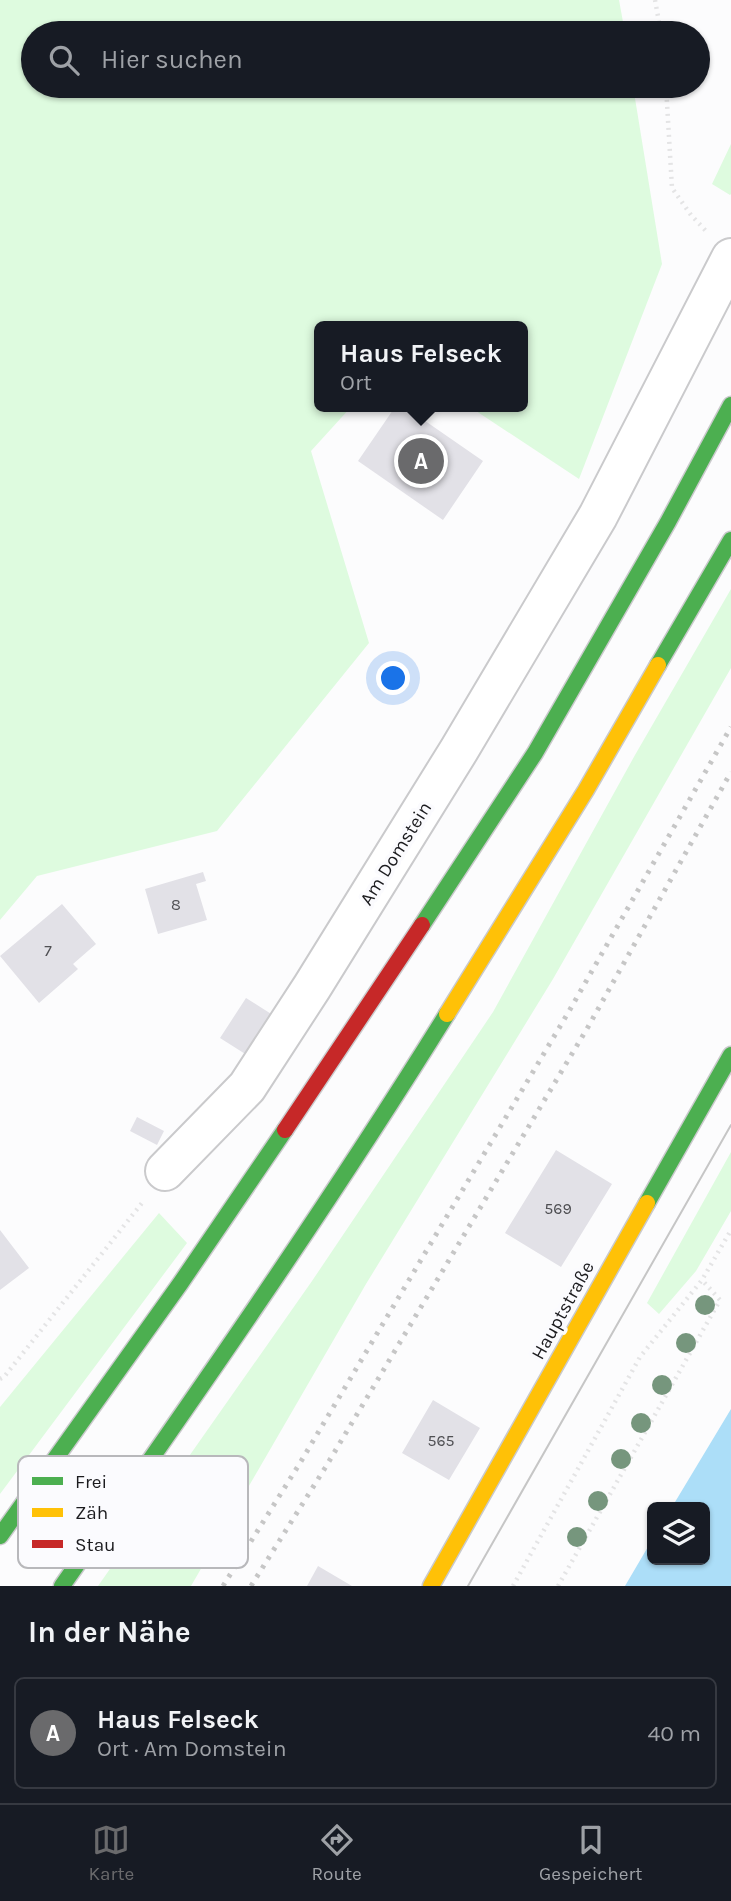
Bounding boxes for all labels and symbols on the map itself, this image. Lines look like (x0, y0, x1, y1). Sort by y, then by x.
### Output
pin: A (398, 435, 444, 487)
your location (376, 661, 410, 695)
street label: Am Domstein (355, 798, 436, 909)
house number: 8 (171, 895, 181, 914)
house number: 7 (44, 941, 52, 960)
house number: 569 (544, 1199, 572, 1218)
street label: Hauptstraße (527, 1258, 599, 1363)
house number: 565 (427, 1431, 455, 1450)
legend (18, 1456, 248, 1568)
text: Frei (75, 1471, 107, 1493)
text: Zäh (75, 1502, 108, 1524)
text: Stau (75, 1534, 116, 1556)

